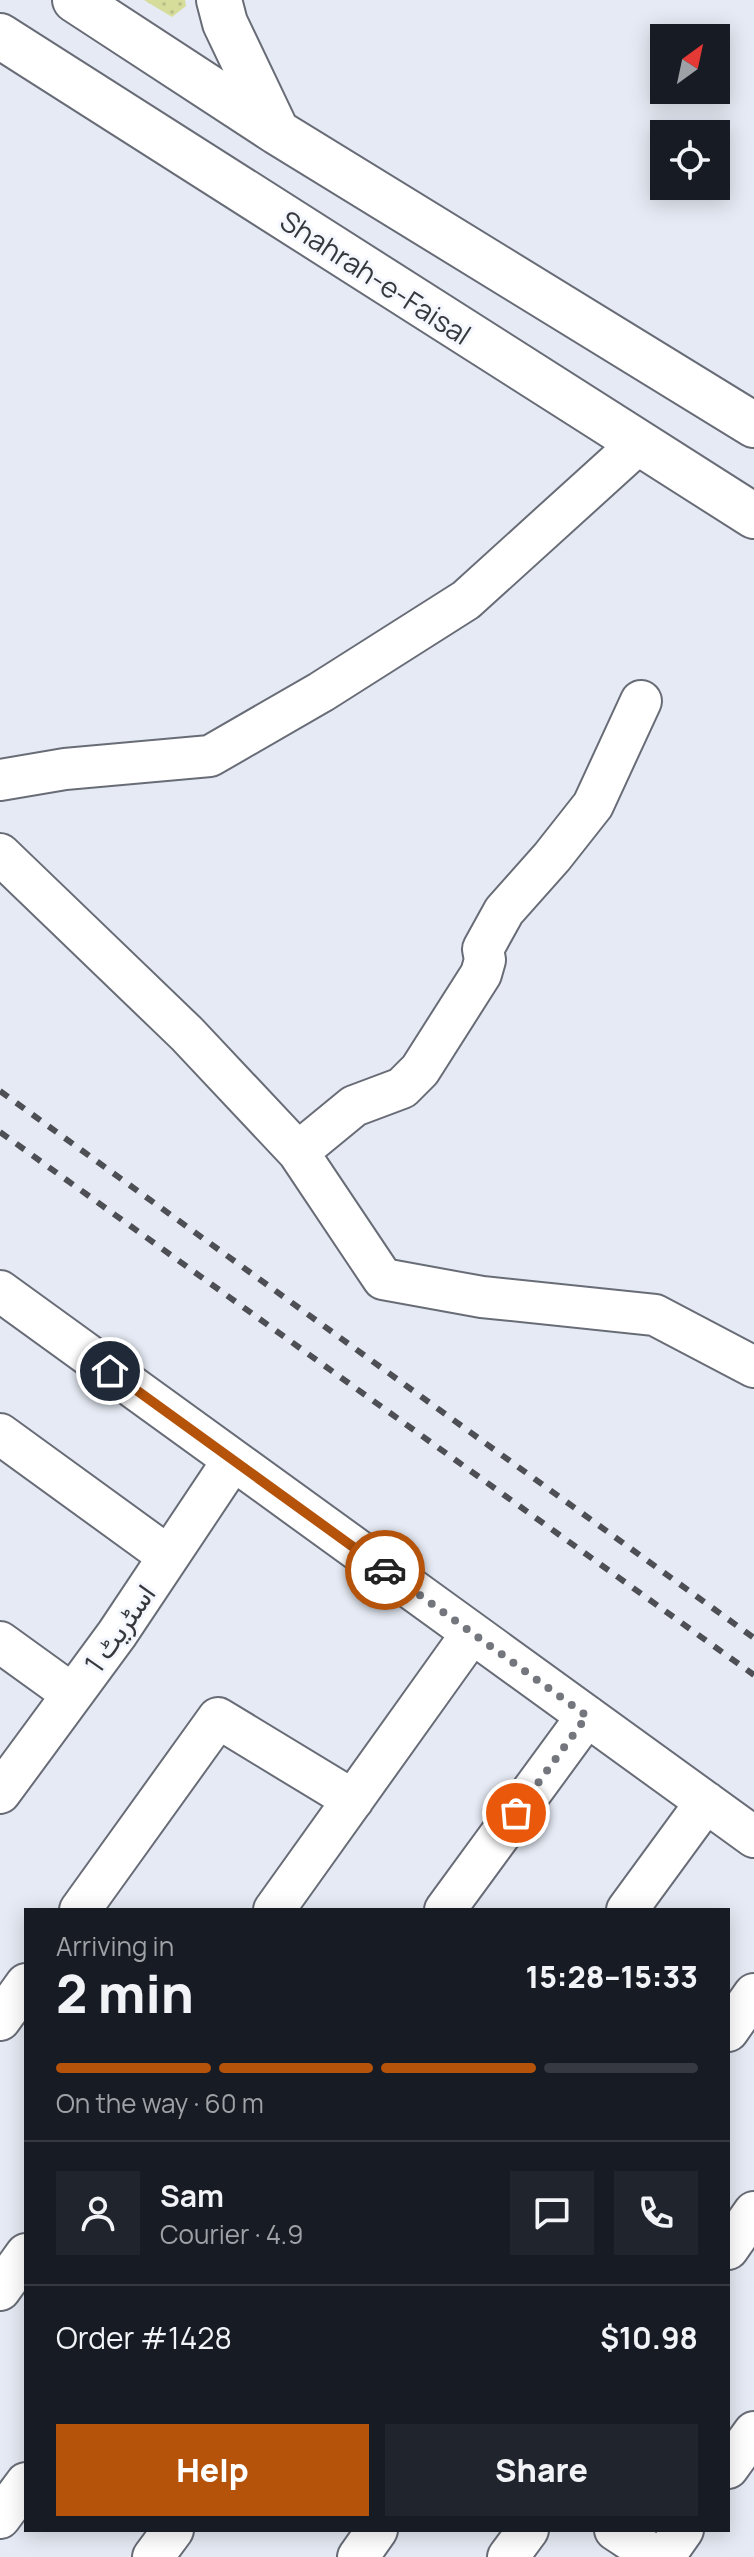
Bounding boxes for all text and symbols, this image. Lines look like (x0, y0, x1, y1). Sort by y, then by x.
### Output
north arrow (650, 24, 730, 104)
map controls (650, 24, 730, 200)
button: locate (650, 120, 730, 200)
street label: Shahrah-e-Faisal (273, 201, 479, 353)
pin (76, 1337, 144, 1405)
icon: home (88, 1349, 132, 1393)
courier (345, 1530, 425, 1610)
icon: car (363, 1548, 407, 1592)
street label: اسٹریٹ 1 (75, 1576, 163, 1680)
pin (482, 1779, 550, 1847)
icon: bag (494, 1791, 538, 1835)
text: Arriving in (56, 1928, 174, 1964)
text: 15:28–15:33 (526, 1956, 698, 1997)
text: 2 min (56, 1958, 194, 2029)
text: On the way · 60 m (56, 2085, 264, 2121)
button: person (56, 2171, 140, 2255)
button: chat (510, 2171, 594, 2255)
button: phone (614, 2171, 698, 2255)
text: Sam (160, 2175, 224, 2216)
text: Courier · 4.9 (160, 2216, 303, 2252)
text: Order #1428 (56, 2317, 232, 2358)
text: $10.98 (600, 2317, 698, 2358)
button: Help (56, 2424, 369, 2516)
button: Share (385, 2424, 698, 2516)

